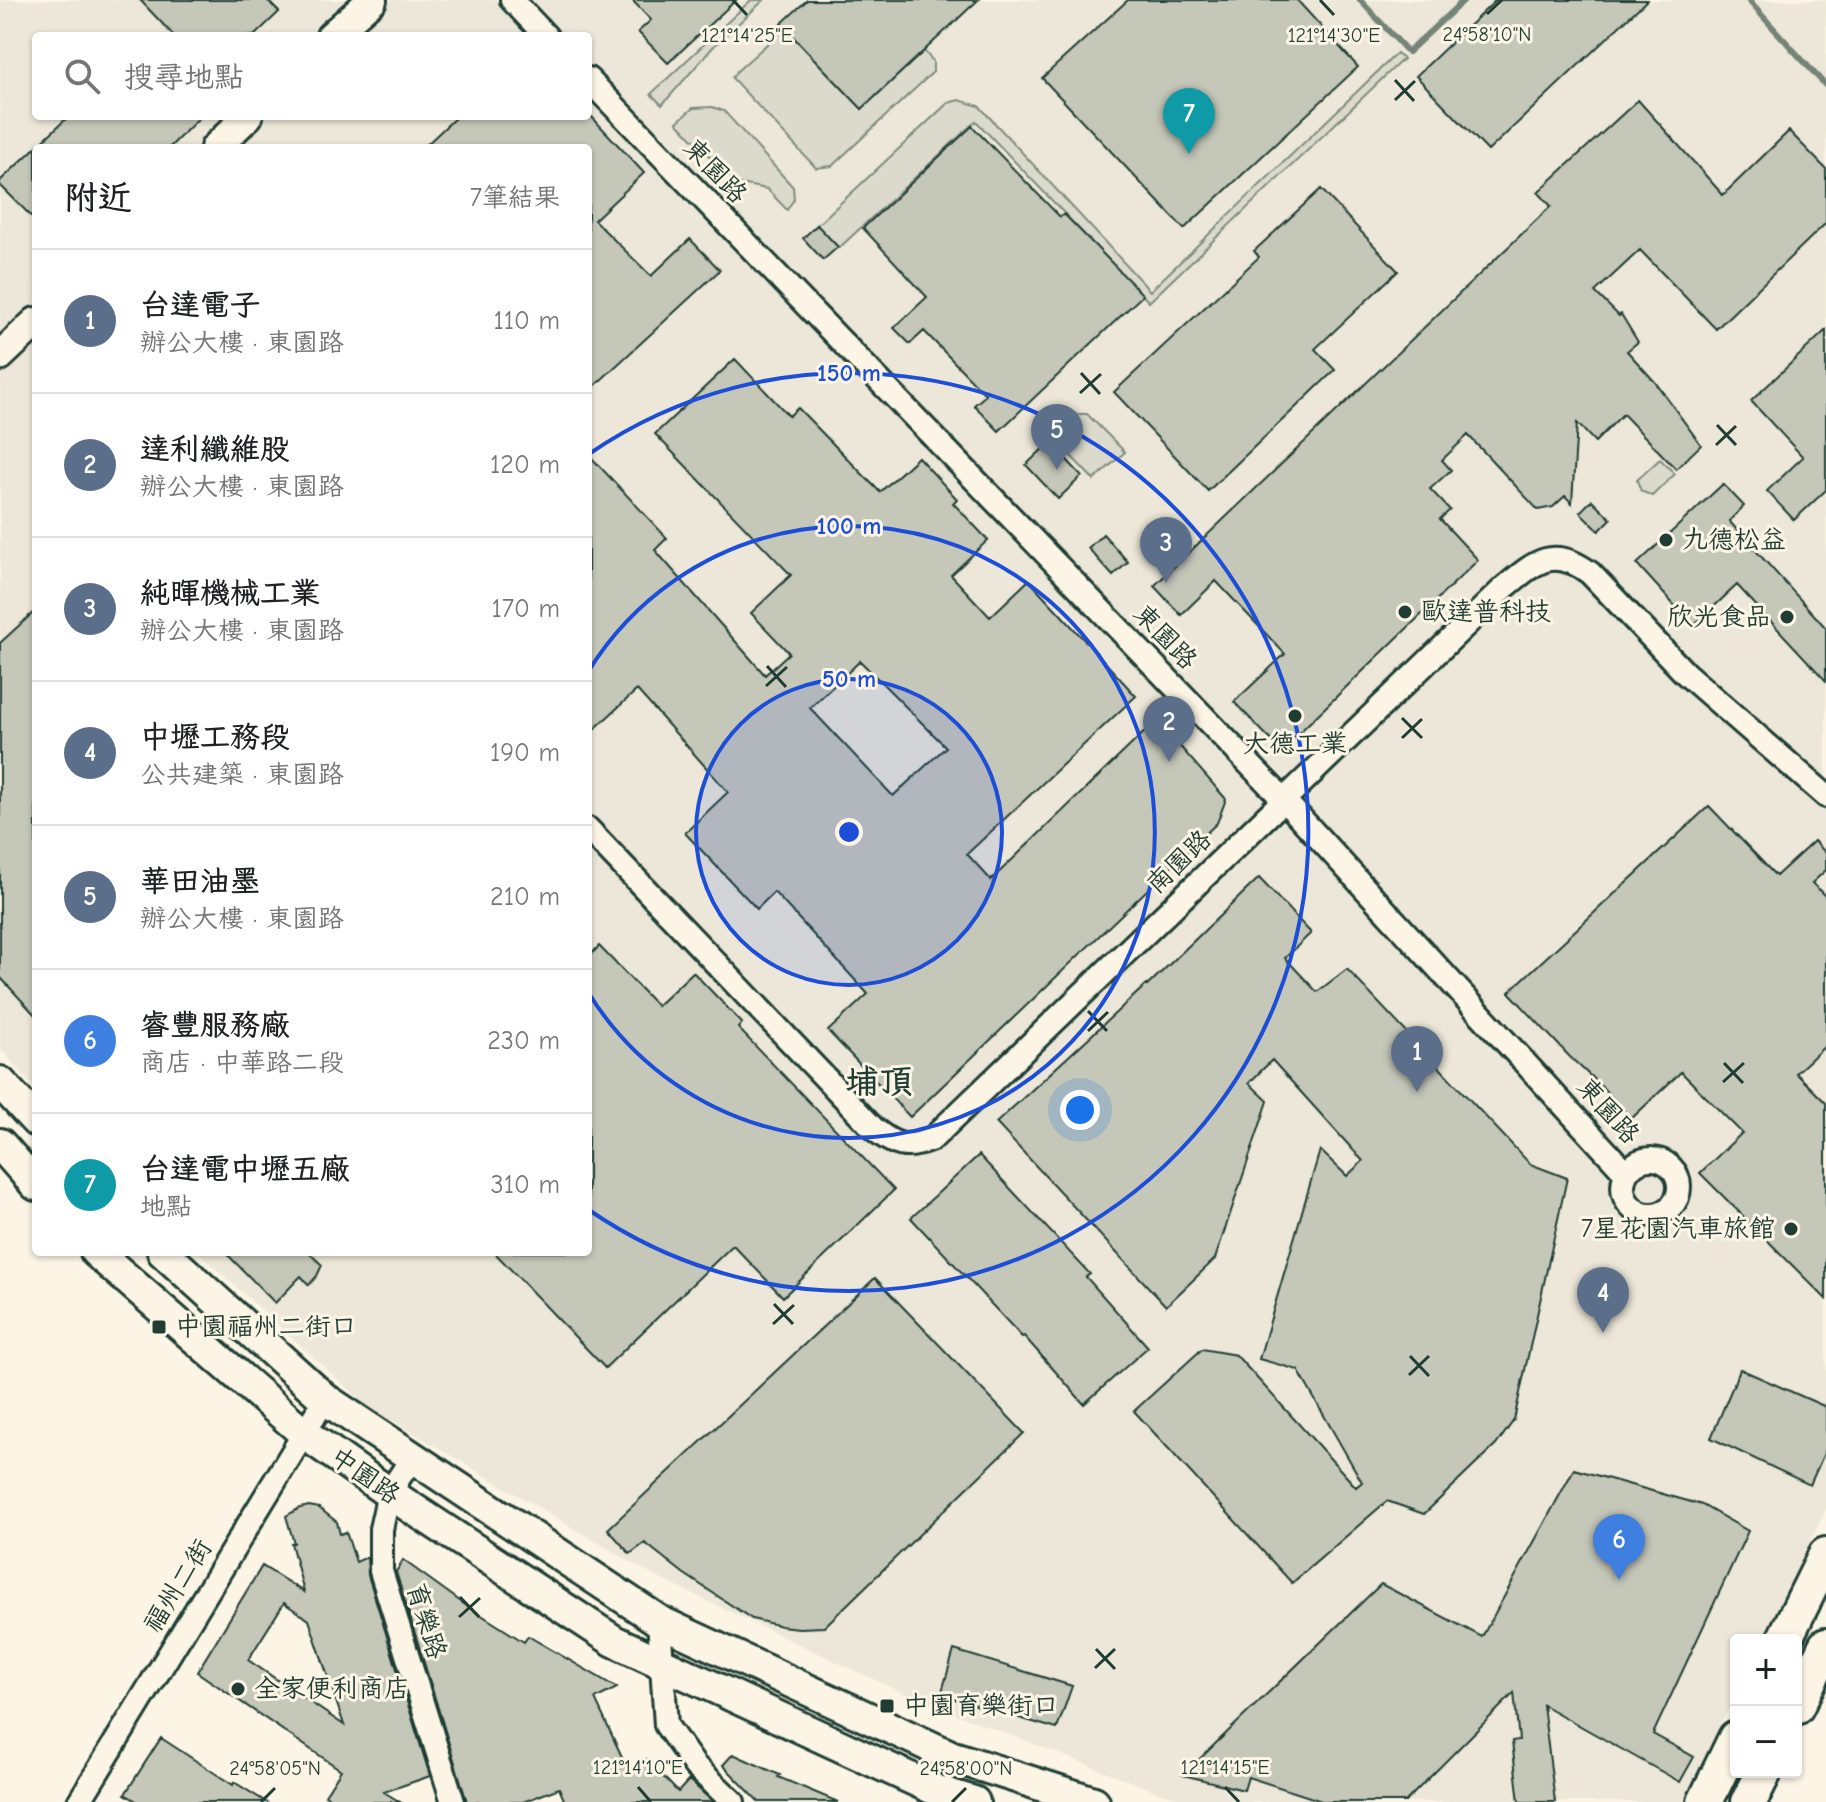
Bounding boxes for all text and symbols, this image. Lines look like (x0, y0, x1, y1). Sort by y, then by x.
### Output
text: 24°58'10"N (1443, 23, 1531, 46)
text: 121°14'25"E (701, 24, 793, 47)
text: 121°14'30"E (1288, 24, 1380, 47)
search box (32, 32, 592, 120)
icon: search (60, 54, 104, 98)
text: 搜尋地點 (124, 60, 244, 95)
pin: 7 (1163, 88, 1215, 154)
street label: 東園路 (677, 133, 753, 209)
text: 附近 (64, 178, 132, 218)
text: 7筆結果 (470, 183, 560, 213)
text: 台達電子 (140, 288, 260, 323)
text: 1 (85, 306, 95, 336)
text: 110 m (493, 306, 560, 336)
text: 辦公大樓 · 東園路 (140, 328, 344, 358)
text: 150 m (817, 359, 881, 387)
pin: 5 (1031, 404, 1083, 470)
text: 達利纖維股 (140, 432, 290, 467)
text: 2 (84, 450, 96, 480)
text: 120 m (490, 450, 560, 480)
text: 辦公大樓 · 東園路 (140, 472, 344, 502)
text: 100 m (817, 512, 881, 540)
pin: 3 (1140, 517, 1192, 583)
place label: 九德松益 (1682, 525, 1786, 555)
marker: 九德松益 (1657, 531, 1675, 549)
text: 純暉機械工業 (140, 576, 320, 611)
text: 3 (84, 594, 96, 624)
text: 170 m (491, 594, 560, 624)
place label: 歐達普科技 (1421, 597, 1551, 627)
street label: 東園路 (1127, 599, 1203, 675)
place label: 欣光食品 (1667, 602, 1771, 632)
marker: 歐達普科技 (1396, 603, 1414, 621)
marker: 欣光食品 (1778, 608, 1796, 626)
text: 辦公大樓 · 東園路 (140, 616, 344, 646)
text: 50 m (822, 665, 876, 693)
pin: 2 (1143, 696, 1195, 762)
marker: 大德工業 (1286, 707, 1304, 725)
text: 中壢工務段 (140, 720, 290, 755)
place label: 大德工業 (1243, 729, 1347, 759)
text: 4 (84, 738, 96, 768)
text: 190 m (490, 738, 560, 768)
text: 公共建築 · 東園路 (140, 760, 344, 790)
centre of rings (835, 818, 863, 846)
street label: 南園路 (1141, 824, 1217, 900)
text: 華田油墨 (140, 864, 260, 899)
text: 5 (83, 882, 97, 912)
text: 210 m (490, 882, 560, 912)
text: 辦公大樓 · 東園路 (140, 904, 344, 934)
text: 睿豐服務廠 (140, 1008, 290, 1043)
text: 6 (83, 1026, 97, 1056)
text: 230 m (487, 1026, 560, 1056)
pin: 1 (1391, 1026, 1443, 1092)
text: 商店 · 中華路二段 (140, 1048, 344, 1078)
district label: 埔頂 (845, 1062, 913, 1102)
street label: 東園路 (1571, 1072, 1645, 1150)
your location (1060, 1090, 1100, 1130)
text: 台達電中壢五廠 (140, 1152, 350, 1187)
text: 7 (84, 1170, 96, 1200)
text: 310 m (491, 1170, 560, 1200)
text: 地點 (140, 1192, 192, 1222)
place label: 7星花園汽車旅館 (1581, 1214, 1775, 1244)
marker: 7星花園汽車旅館 (1782, 1220, 1800, 1238)
pin: 4 (1577, 1267, 1629, 1333)
place label: 中園福州二街口 (175, 1312, 357, 1342)
marker: 中園福州二街口 (150, 1318, 168, 1336)
street label: 中園路 (324, 1441, 406, 1511)
pin: 6 (1593, 1514, 1645, 1580)
street label: 福州二街 (138, 1534, 218, 1638)
street label: 育樂路 (400, 1579, 452, 1663)
map controls (1730, 1634, 1802, 1778)
button: + (1730, 1634, 1802, 1706)
place label: 全家便利商店 (254, 1674, 410, 1704)
marker: 全家便利商店 (229, 1680, 247, 1698)
place label: 中園育樂街口 (903, 1691, 1059, 1721)
marker: 中園育樂街口 (878, 1697, 896, 1715)
button: − (1730, 1706, 1802, 1778)
text: 121°14'10"E (593, 1756, 683, 1779)
text: 121°14'15"E (1180, 1756, 1270, 1779)
text: 24°58'05"N (229, 1757, 321, 1780)
text: 24°58'00"N (919, 1757, 1013, 1780)

